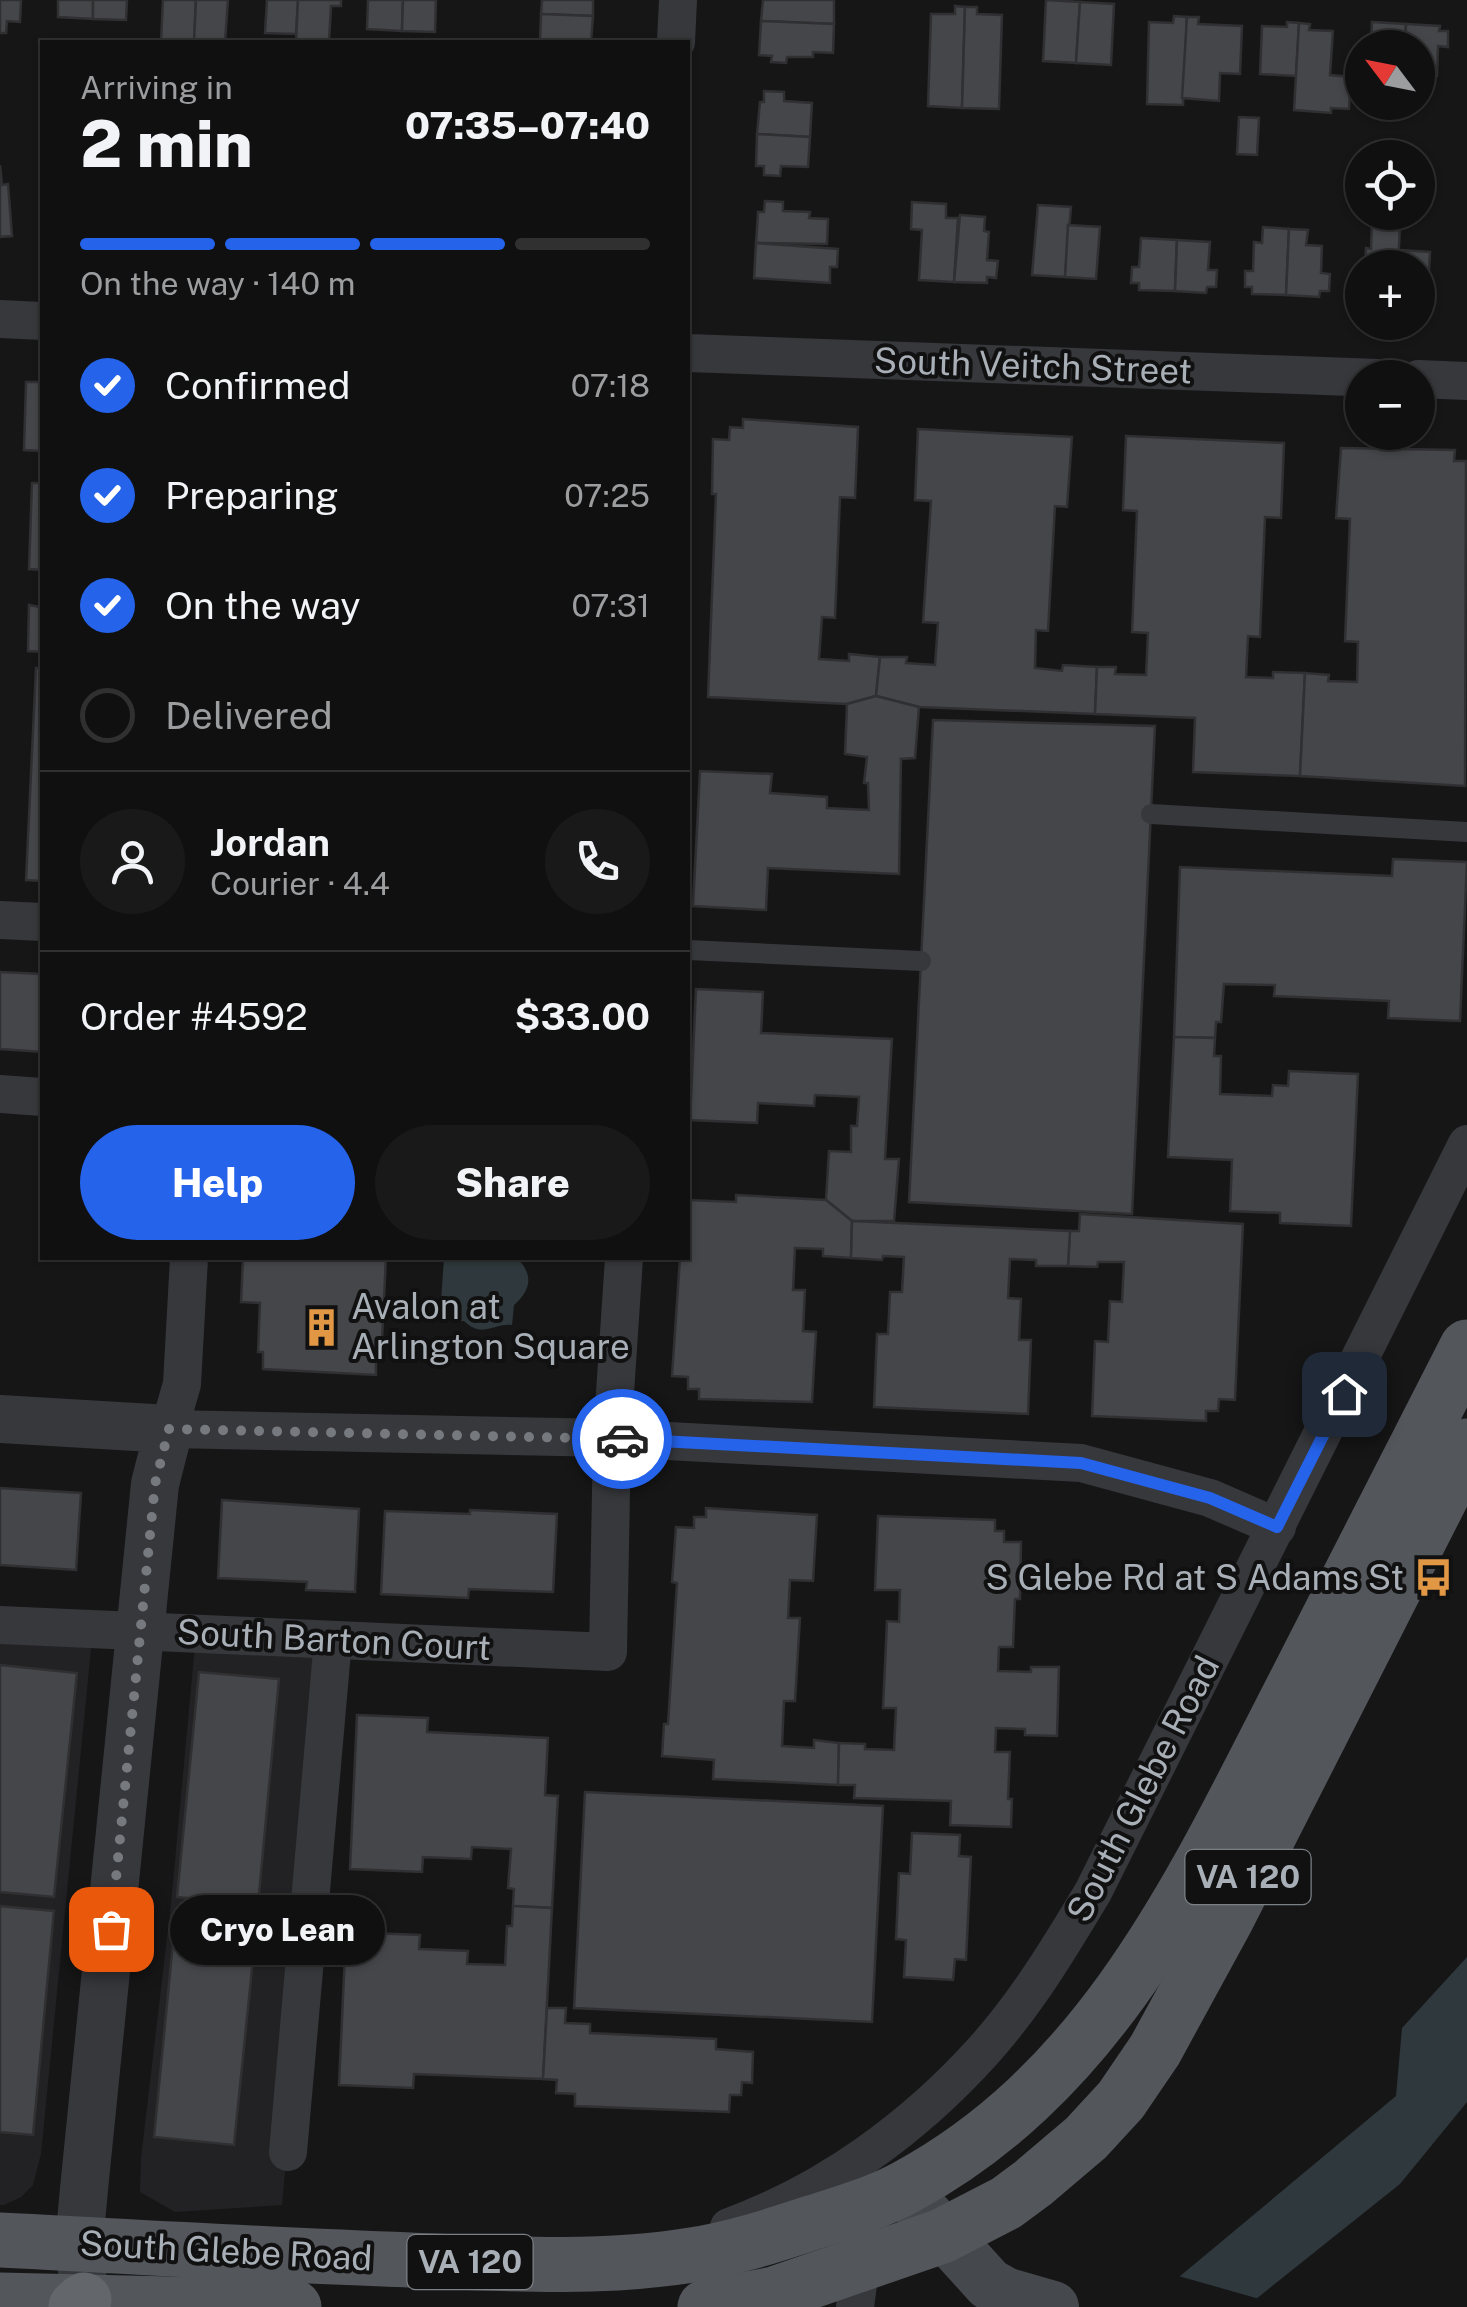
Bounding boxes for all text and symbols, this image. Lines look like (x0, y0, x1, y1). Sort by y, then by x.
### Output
north arrow (1345, 30, 1435, 120)
map controls (1345, 30, 1435, 450)
text: Arriving in (80, 69, 233, 106)
text: 07:35–07:40 (405, 103, 650, 148)
text: 2 min (80, 105, 253, 182)
button: locate (1345, 140, 1435, 230)
button: + (1345, 250, 1435, 340)
text: On the way · 140 m (80, 265, 356, 302)
street label: South Veitch Street (873, 339, 1193, 392)
icon: check (80, 358, 135, 413)
button: − (1345, 360, 1435, 450)
text: Confirmed (165, 363, 350, 408)
text: 07:18 (571, 367, 650, 404)
icon: check (80, 468, 135, 523)
text: Preparing (165, 473, 339, 518)
text: 07:25 (564, 477, 650, 514)
icon: check (80, 578, 135, 633)
text: On the way (165, 583, 361, 628)
text: 07:31 (571, 587, 650, 624)
text: Delivered (165, 693, 333, 738)
button: person (80, 809, 185, 914)
button: phone (545, 809, 650, 914)
text: Jordan (210, 820, 330, 865)
text: Courier · 4.4 (210, 865, 390, 902)
text: Order #4592 (80, 994, 308, 1039)
text: $33.00 (515, 994, 650, 1039)
button: Help (80, 1125, 355, 1240)
button: Share (375, 1125, 650, 1240)
place label: Avalon at Arlington Square (351, 1286, 630, 1367)
building icon: Avalon at Arlington Square (300, 1306, 342, 1348)
pin (1302, 1352, 1387, 1437)
icon: home (1317, 1367, 1372, 1422)
courier (572, 1389, 672, 1489)
icon: car (595, 1412, 650, 1467)
place label: S Glebe Rd at S Adams St (986, 1557, 1404, 1598)
bus stop icon: S Glebe Rd at S Adams St (1413, 1557, 1455, 1599)
street label: South Barton Court (176, 1611, 492, 1668)
street label: South Glebe Road (1058, 1649, 1227, 1929)
road number: VA 120 (1186, 1850, 1310, 1904)
pin (69, 1887, 154, 1972)
callout: Cryo Lean (171, 1894, 386, 1964)
icon: bag (84, 1902, 139, 1957)
text: Cryo Lean (200, 1911, 355, 1948)
street label: South Glebe Road (79, 2222, 373, 2279)
road number: VA 120 (408, 2235, 532, 2289)

